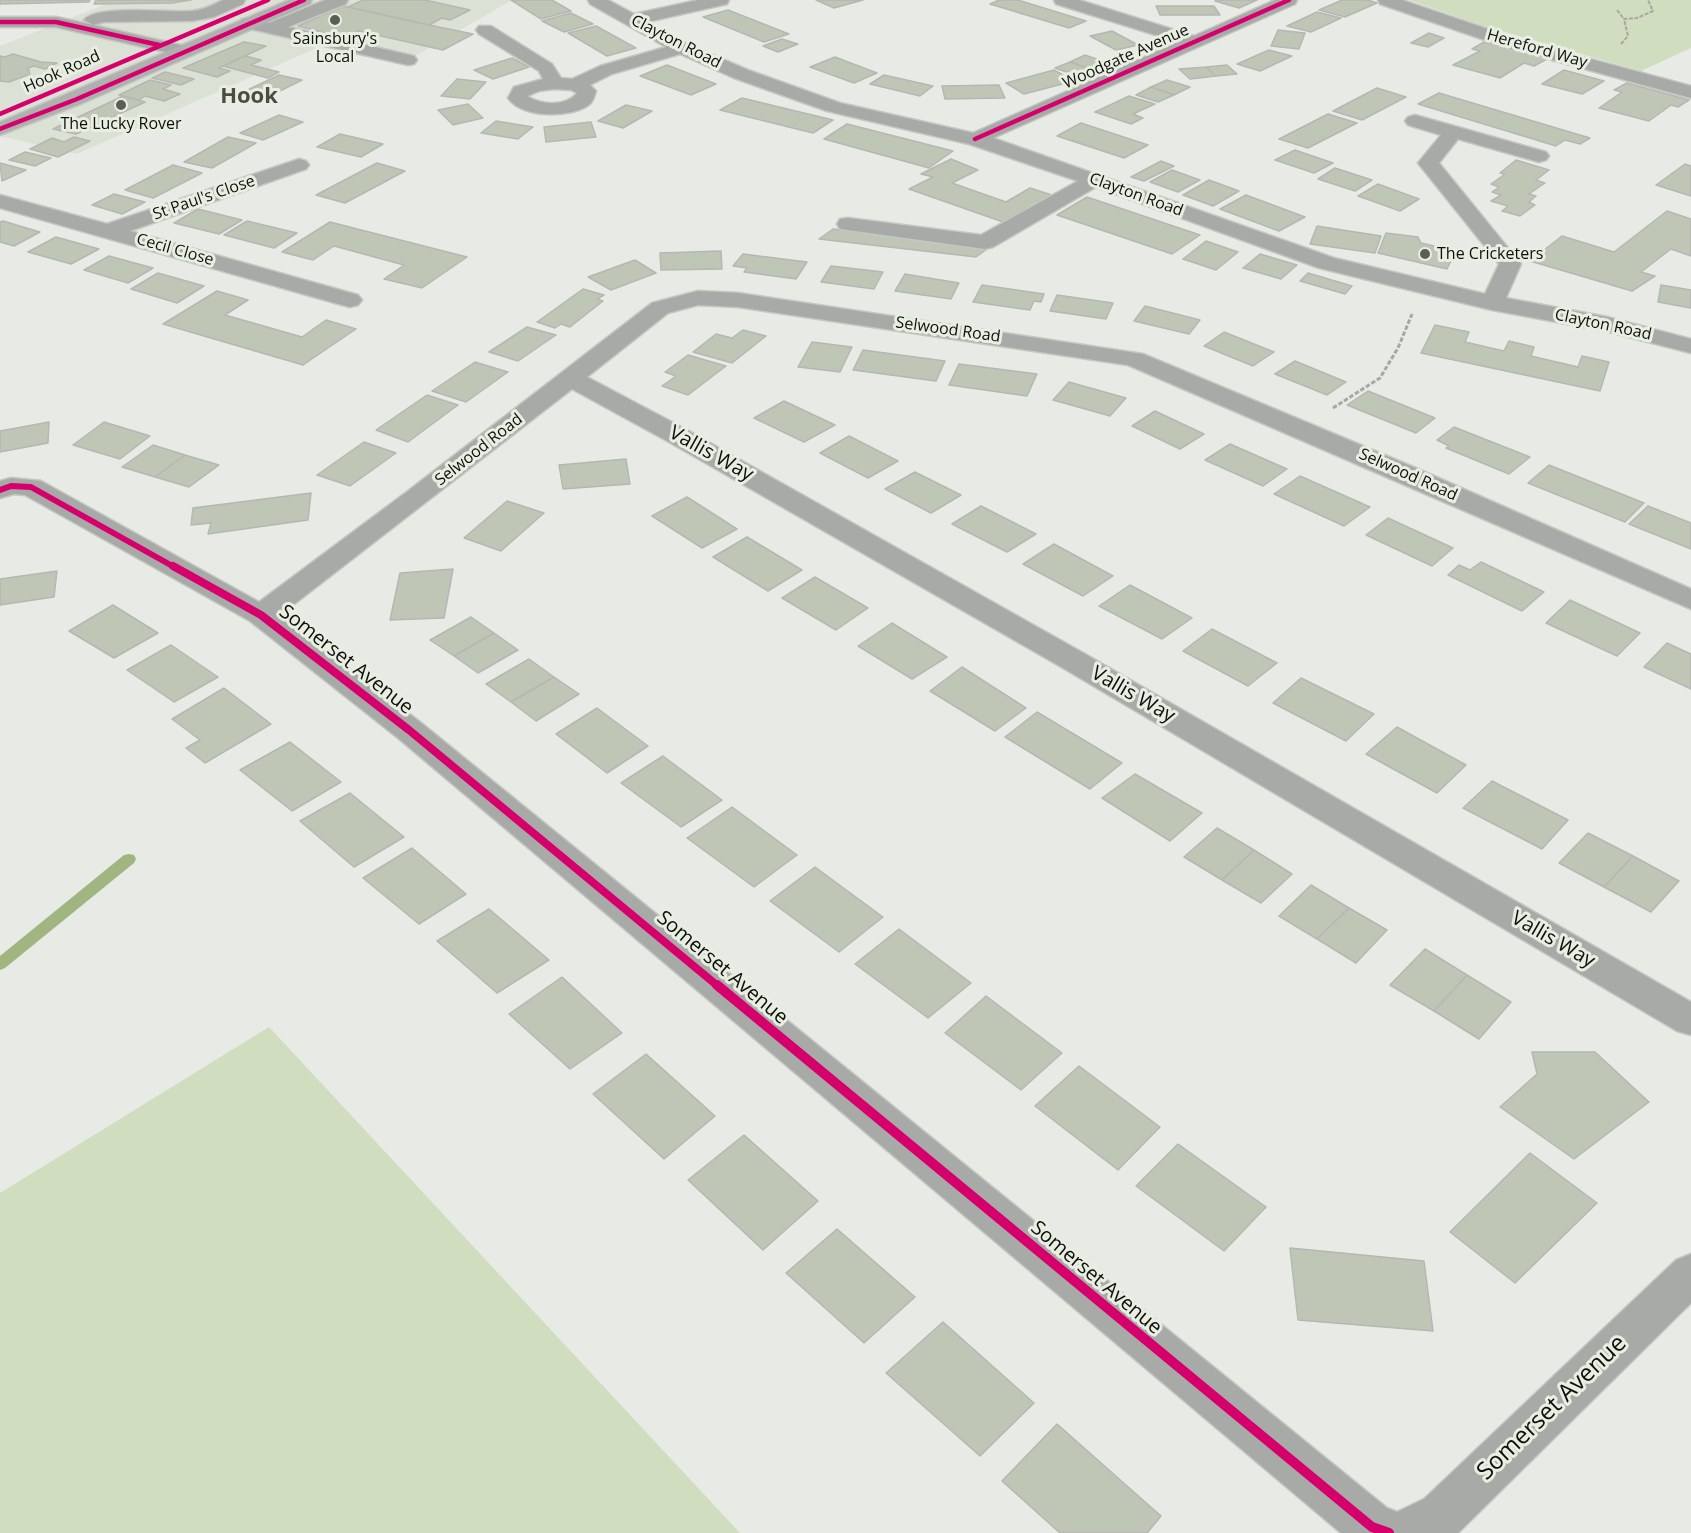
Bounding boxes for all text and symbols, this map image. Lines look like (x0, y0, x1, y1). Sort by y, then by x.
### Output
street label: Clayton Road (628, 11, 724, 73)
marker: Sainsbury's Local (328, 13, 342, 27)
street label: Woodgate Avenue (1060, 21, 1192, 93)
street label: Hereford Way (1485, 26, 1589, 72)
place label: Sainsbury's Local (293, 29, 377, 67)
street label: Hook Road (21, 47, 103, 97)
district label: Hook (220, 84, 278, 110)
marker: The Lucky Rover (114, 98, 128, 112)
place label: The Lucky Rover (60, 114, 182, 134)
street label: Clayton Road (1086, 169, 1186, 221)
street label: St Paul's Close (150, 172, 258, 224)
street label: Cecil Close (134, 230, 216, 270)
place label: The Cricketers (1437, 244, 1543, 264)
marker: The Cricketers (1418, 247, 1432, 261)
street label: Clayton Road (1553, 305, 1653, 345)
street label: Selwood Road (894, 313, 1002, 347)
street label: Selwood Road (431, 410, 527, 490)
street label: Vallis Way (665, 421, 757, 487)
street label: Selwood Road (1356, 445, 1460, 505)
street label: Somerset Avenue (274, 600, 418, 720)
street label: Vallis Way (1087, 661, 1179, 729)
street label: Somerset Avenue (652, 906, 792, 1030)
street label: Vallis Way (1507, 906, 1599, 974)
street label: Somerset Avenue (1026, 1216, 1166, 1340)
street label: Somerset Avenue (1471, 1329, 1633, 1487)

